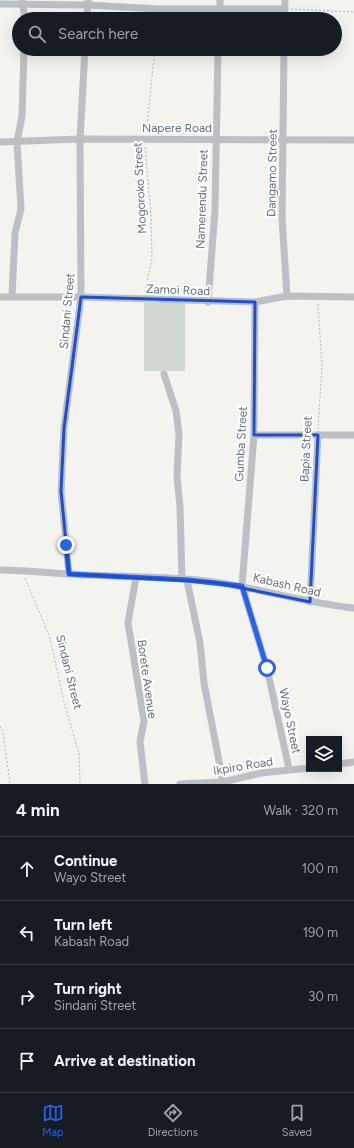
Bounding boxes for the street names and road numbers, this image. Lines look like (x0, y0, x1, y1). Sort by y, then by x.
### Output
street label: Napere Road (142, 121, 212, 135)
street label: Dangamo Street (264, 128, 280, 217)
street label: Mogoroko Street (131, 142, 149, 234)
street label: Namerendu Street (193, 148, 211, 249)
street label: Sindani Street (57, 272, 77, 349)
street label: Zamoi Road (146, 282, 210, 298)
street label: Gumba Street (232, 405, 250, 482)
street label: Bapia Street (297, 415, 315, 482)
street label: Kabash Road (252, 570, 322, 600)
street label: Sindani Street (53, 633, 85, 711)
street label: Borete Avenue (135, 639, 160, 720)
street label: Wayo Street (276, 687, 304, 756)
street label: Ikpiro Road (212, 754, 274, 778)

